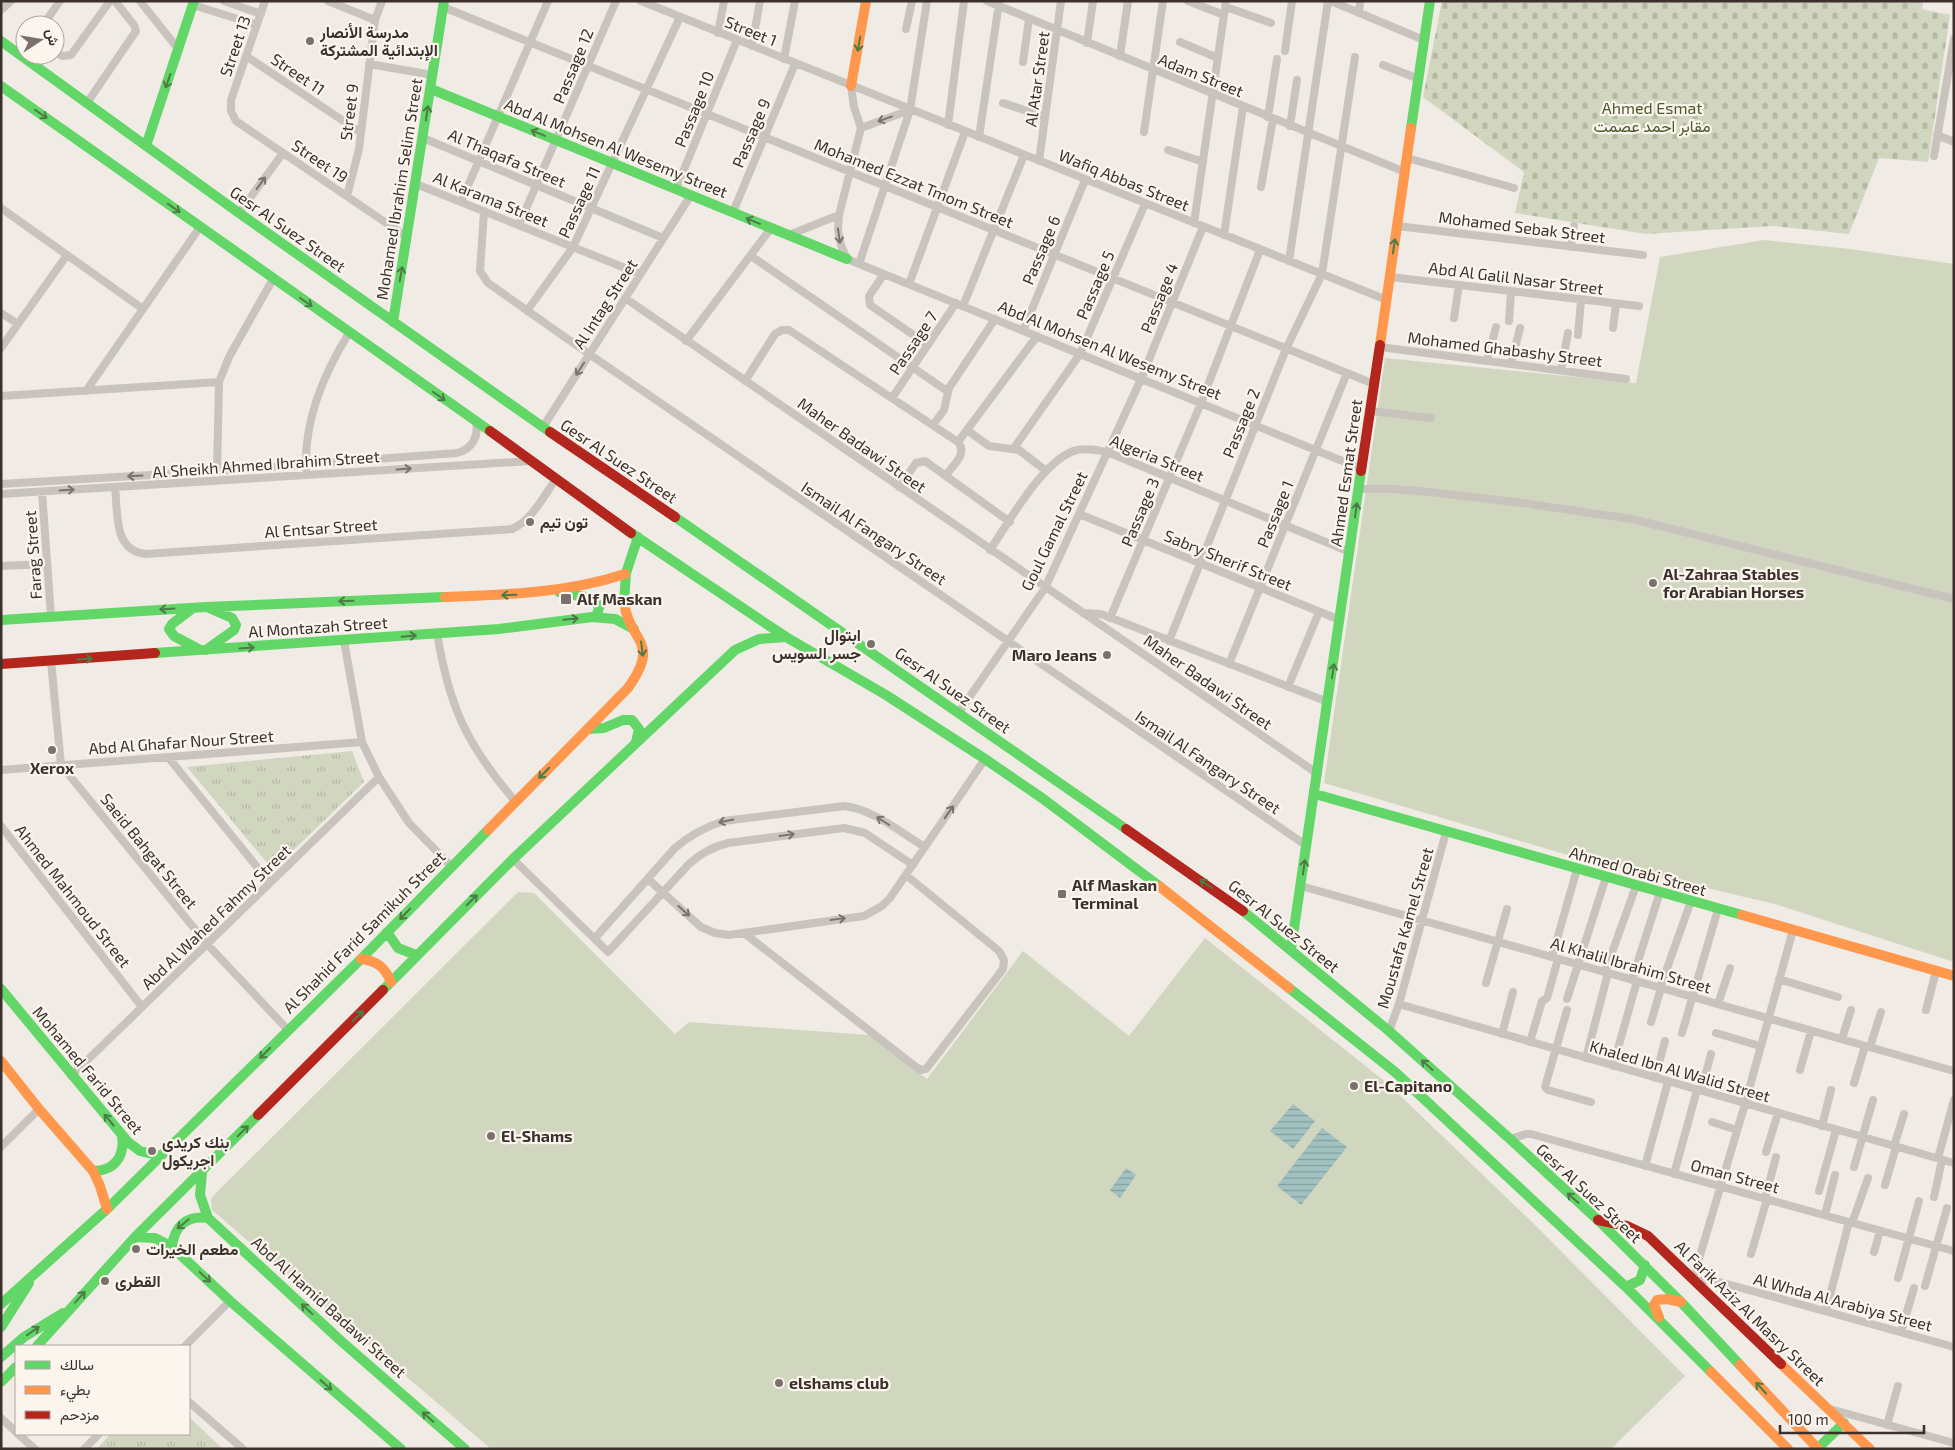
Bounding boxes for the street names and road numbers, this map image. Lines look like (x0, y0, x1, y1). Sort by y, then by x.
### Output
street label: Street 1 (722, 12, 780, 50)
street label: Street 13 (215, 13, 254, 79)
street label: Passage 12 (548, 25, 597, 106)
street label: Al Atar Street (1020, 30, 1053, 128)
street label: Street 11 (268, 49, 329, 98)
street label: Adam Street (1156, 49, 1246, 100)
street label: Passage 10 (670, 68, 717, 150)
street label: Mohamed Ibrahim Selim Street (372, 77, 425, 301)
street label: Street 9 (336, 82, 361, 141)
street label: Abd Al Mohsen Al Wesemy Street (502, 94, 731, 201)
street label: Passage 9 (727, 95, 774, 170)
street label: Al Thaqafa Street (446, 124, 569, 191)
street label: Mohamed Ezzat Tmom Street (812, 134, 1016, 231)
street label: Street 19 (289, 135, 352, 186)
street label: Wafiq Abbas Street (1056, 145, 1192, 214)
street label: Passage 11 (554, 163, 603, 241)
street label: Al Karama Street (431, 167, 551, 230)
street label: Gesr Al Suez Street (227, 182, 350, 276)
street label: Mohamed Sebak Street (1438, 207, 1607, 246)
street label: Passage 6 (1017, 212, 1064, 287)
street label: Passage 5 (1072, 248, 1118, 322)
street label: Al Intag Street (569, 255, 641, 352)
street label: Abd Al Galil Nasar Street (1428, 257, 1604, 298)
street label: Passage 4 (1136, 260, 1181, 336)
street label: Abd Al Mohsen Al Wesemy Street (996, 296, 1225, 403)
street label: Passage 7 (884, 307, 941, 378)
street label: Mohamed Ghabashy Street (1407, 327, 1604, 370)
street label: Passage 2 (1218, 385, 1263, 460)
street label: Maher Badawi Street (794, 393, 930, 496)
street label: Ahmed Esmat Street (1326, 398, 1365, 548)
street label: Gesr Al Suez Street (557, 414, 681, 507)
street label: Algeria Street (1108, 430, 1207, 485)
street label: Al Sheikh Ahmed Ibrahim Street (152, 446, 380, 481)
street label: Goul Gamal Street (1016, 468, 1091, 593)
street label: Passage 3 (1117, 474, 1163, 549)
street label: Ismail Al Fangary Street (798, 477, 950, 588)
street label: Passage 1 (1253, 478, 1297, 550)
street label: Farag Street (20, 510, 45, 600)
street label: Al Entsar Street (264, 514, 378, 541)
street label: Sabry Sherif Street (1162, 525, 1295, 594)
street label: Al Montazah Street (248, 612, 388, 641)
street label: Maher Badawi Street (1140, 630, 1276, 733)
street label: Gesr Al Suez Street (892, 643, 1015, 737)
street label: Ismail Al Fangary Street (1132, 706, 1284, 817)
street label: Abd Al Ghafar Nour Street (88, 726, 274, 757)
street label: Saeid Bahgat Street (97, 789, 202, 912)
street label: Ahmed Mahmoud Street (12, 820, 135, 971)
street label: Abd Al Wahed Fahmy Street (137, 840, 294, 993)
street label: Ahmed Orabi Street (1567, 842, 1709, 899)
street label: Moustafa Kamel Street (1372, 845, 1437, 1011)
street label: Al Shahid Farid Samikuh Street (279, 847, 449, 1017)
street label: Gesr Al Suez Street (1225, 875, 1343, 976)
street label: Al Khalil Ibrahim Street (1549, 933, 1713, 997)
street label: Mohamed Farid Street (29, 1002, 147, 1138)
street label: Khaled Ibn Al Walid Street (1588, 1036, 1773, 1105)
street label: Gesr Al Suez Street (1533, 1139, 1646, 1246)
street label: Oman Street (1689, 1155, 1781, 1196)
street label: Abd Al Hamid Badawi Street (248, 1232, 411, 1381)
street label: Al Farik Aziz Al Masry Street (1671, 1236, 1829, 1389)
street label: Al Whda Al Arabiya Street (1752, 1269, 1935, 1335)

